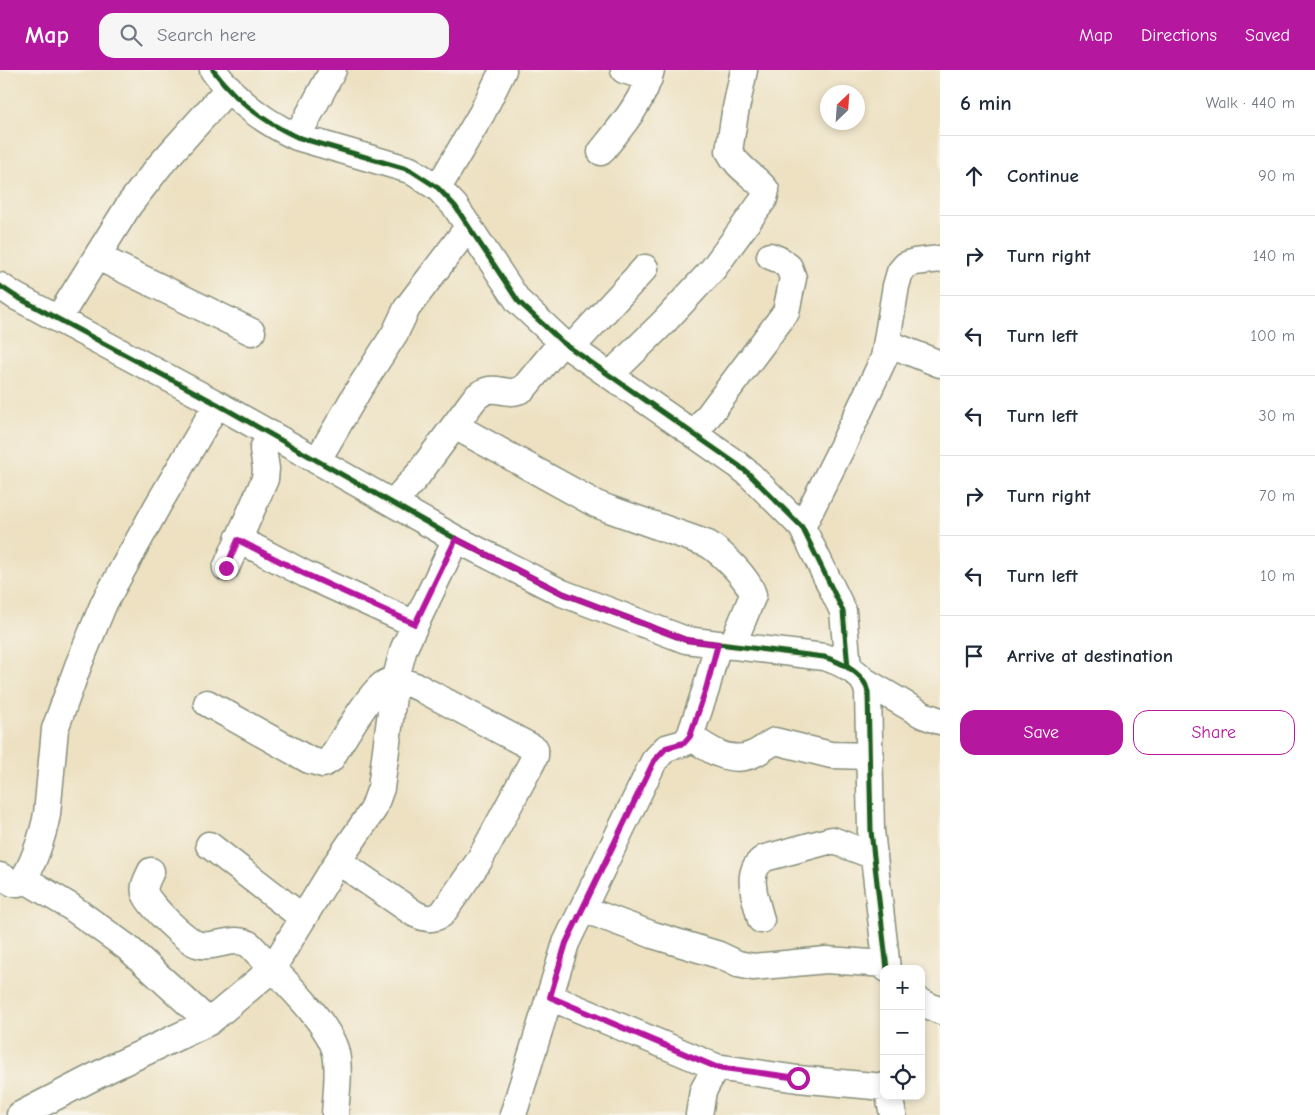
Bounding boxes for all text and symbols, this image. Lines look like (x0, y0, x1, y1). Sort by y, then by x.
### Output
search box (99, 13, 449, 58)
text: Map (25, 21, 69, 49)
icon: search (117, 21, 145, 49)
text: Search here (157, 24, 256, 46)
text: Map (1079, 25, 1113, 46)
text: Directions (1141, 25, 1217, 46)
text: Saved (1245, 25, 1290, 46)
north arrow (820, 85, 865, 130)
text: 6 min (960, 91, 1012, 115)
text: Walk · 440 m (1205, 94, 1295, 112)
icon: ahead (960, 162, 988, 190)
text: Continue (1007, 165, 1079, 187)
text: 90 m (1258, 167, 1295, 185)
icon: right (960, 242, 988, 270)
text: Turn right (1007, 245, 1091, 267)
text: 140 m (1253, 247, 1295, 265)
icon: left (960, 322, 988, 350)
text: Turn left (1007, 325, 1078, 347)
text: 100 m (1251, 327, 1295, 345)
icon: left (960, 402, 988, 430)
text: Turn left (1007, 405, 1078, 427)
text: 30 m (1259, 407, 1295, 425)
icon: right (960, 482, 988, 510)
text: Turn right (1007, 485, 1091, 507)
text: 70 m (1259, 487, 1295, 505)
route end (215, 557, 238, 580)
icon: left (960, 562, 988, 590)
text: Turn left (1007, 565, 1078, 587)
text: 10 m (1260, 567, 1295, 585)
icon: arrive (960, 642, 988, 670)
text: Arrive at destination (1007, 645, 1173, 667)
button: Save (960, 710, 1123, 755)
button: Share (1133, 710, 1295, 755)
map controls (880, 965, 925, 1100)
button: + (880, 965, 925, 1010)
button: − (880, 1010, 925, 1055)
button: locate (880, 1055, 925, 1100)
route start (787, 1067, 810, 1090)

